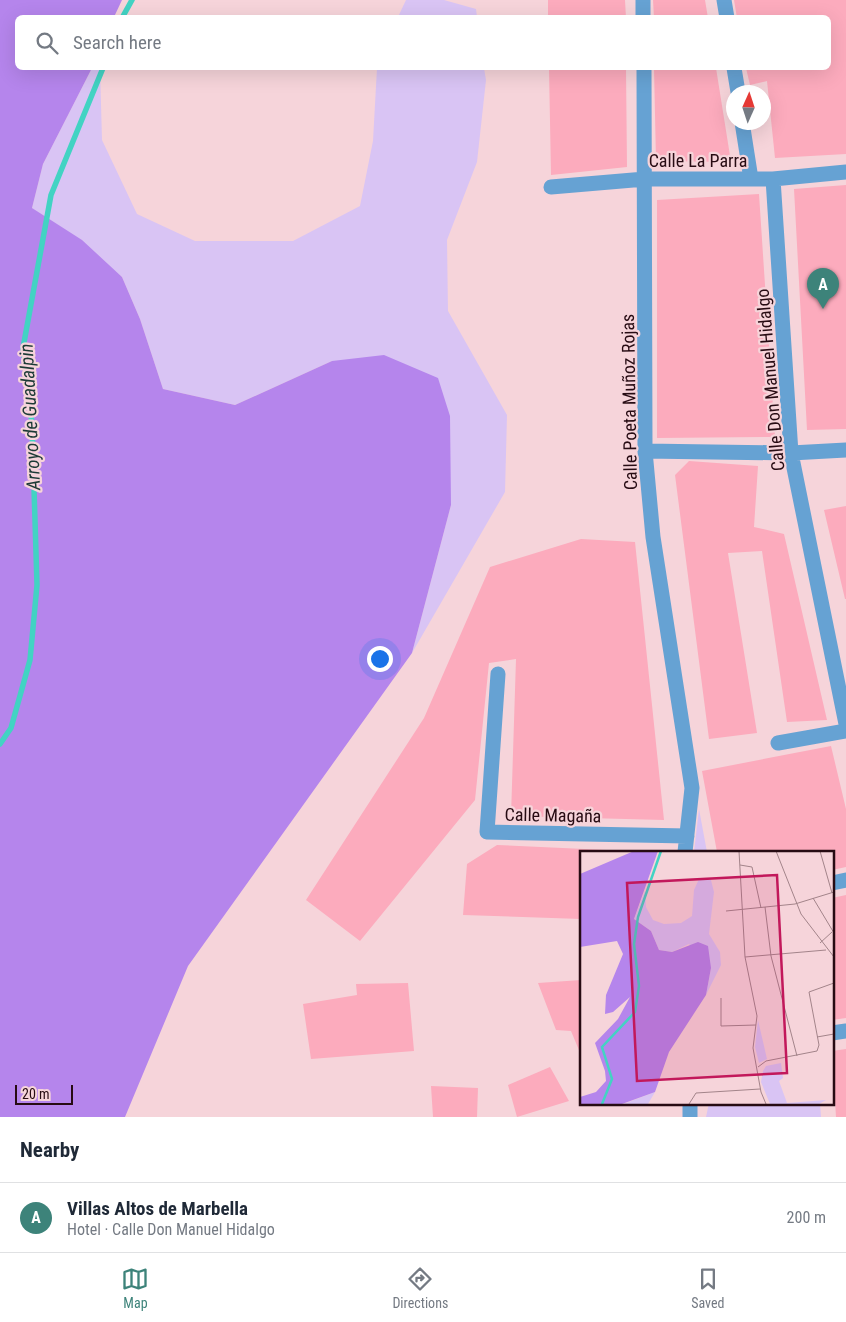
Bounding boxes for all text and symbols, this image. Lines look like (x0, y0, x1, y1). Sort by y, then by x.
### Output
search box (15, 15, 831, 70)
icon: search (33, 29, 61, 57)
text: Search here (73, 31, 161, 54)
north arrow (726, 85, 771, 130)
street label: Calle La Parra (649, 150, 747, 171)
pin: A (807, 268, 839, 309)
street label: Calle Don Manuel Hidalgo (752, 288, 788, 472)
street label: Calle Poeta Muñoz Rojas (617, 314, 641, 490)
water label: Arroyo de Guadalpin (15, 343, 45, 492)
your location (367, 646, 393, 672)
street label: Calle Magaña (504, 804, 602, 826)
inset map (580, 851, 834, 1104)
scale bar (15, 1082, 72, 1105)
text: 20 m (22, 1086, 50, 1102)
text: Nearby (20, 1138, 79, 1162)
text: Villas Altos de Marbella (67, 1197, 248, 1220)
text: A (31, 1208, 41, 1227)
text: 200 m (787, 1208, 826, 1227)
text: Hotel · Calle Don Manuel Hidalgo (67, 1220, 275, 1239)
tab: Map (121, 1265, 149, 1311)
tab: Directions (392, 1265, 448, 1311)
tab: Saved (691, 1265, 725, 1311)

